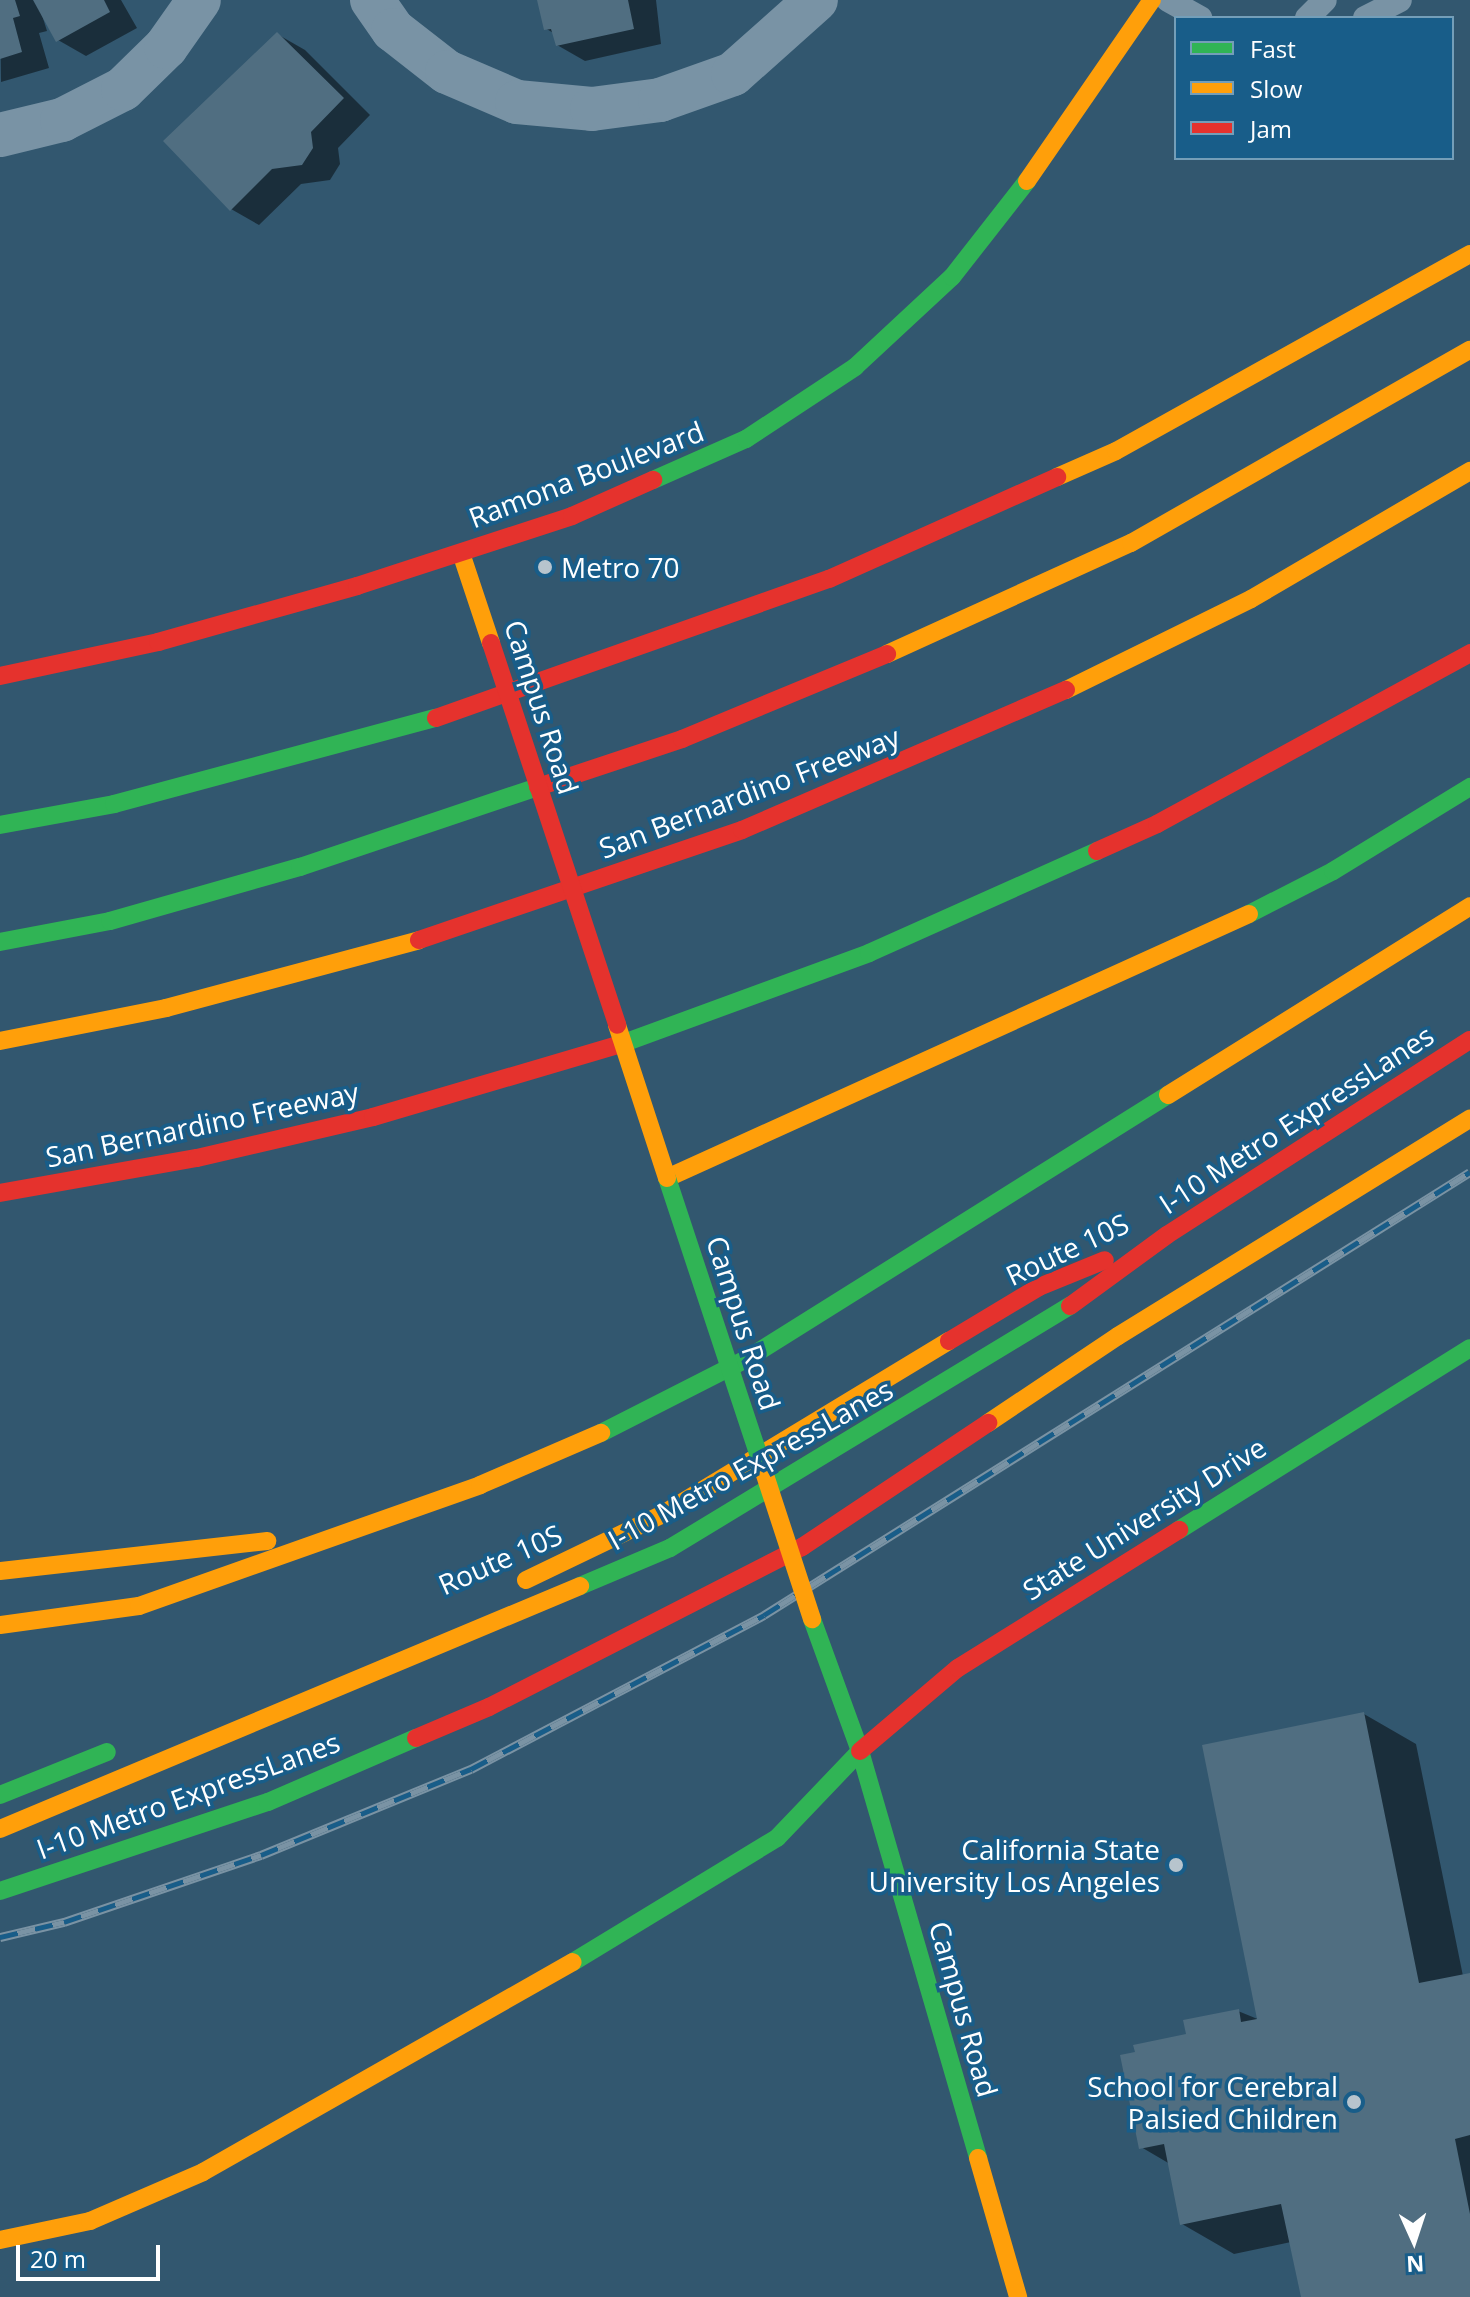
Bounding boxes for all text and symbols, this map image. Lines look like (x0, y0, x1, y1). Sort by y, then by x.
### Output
legend (1174, 16, 1454, 160)
text: Fast (1250, 32, 1296, 65)
text: Slow (1250, 72, 1302, 105)
text: Jam (1250, 112, 1292, 145)
street label: Ramona Boulevard (464, 414, 708, 534)
place label: Metro 70 (561, 550, 679, 584)
marker: Metro 70 (536, 558, 554, 576)
street label: Campus Road (498, 616, 586, 798)
street label: San Bernardino Freeway (594, 719, 904, 865)
street label: I-10 Metro ExpressLanes (1153, 1018, 1439, 1220)
street label: San Bernardino Freeway (43, 1074, 361, 1174)
street label: Route 10S (1000, 1206, 1134, 1292)
street label: Campus Road (700, 1232, 788, 1414)
street label: I-10 Metro ExpressLanes (602, 1372, 898, 1556)
street label: State University Drive (1016, 1430, 1272, 1606)
street label: Route 10S (433, 1517, 567, 1601)
street label: I-10 Metro ExpressLanes (32, 1724, 344, 1866)
place label: California State University Los Angeles (868, 1832, 1160, 1898)
marker: California State University Los Angeles (1167, 1856, 1185, 1874)
street label: Campus Road (923, 1917, 1005, 2101)
place label: School for Cerebral Palsied Children (1087, 2069, 1338, 2135)
marker: School for Cerebral Palsied Children (1345, 2093, 1363, 2111)
north arrow (1374, 2201, 1454, 2281)
scale bar (20, 2229, 164, 2279)
text: 20 m (30, 2242, 86, 2275)
text: N (1406, 2250, 1425, 2280)

